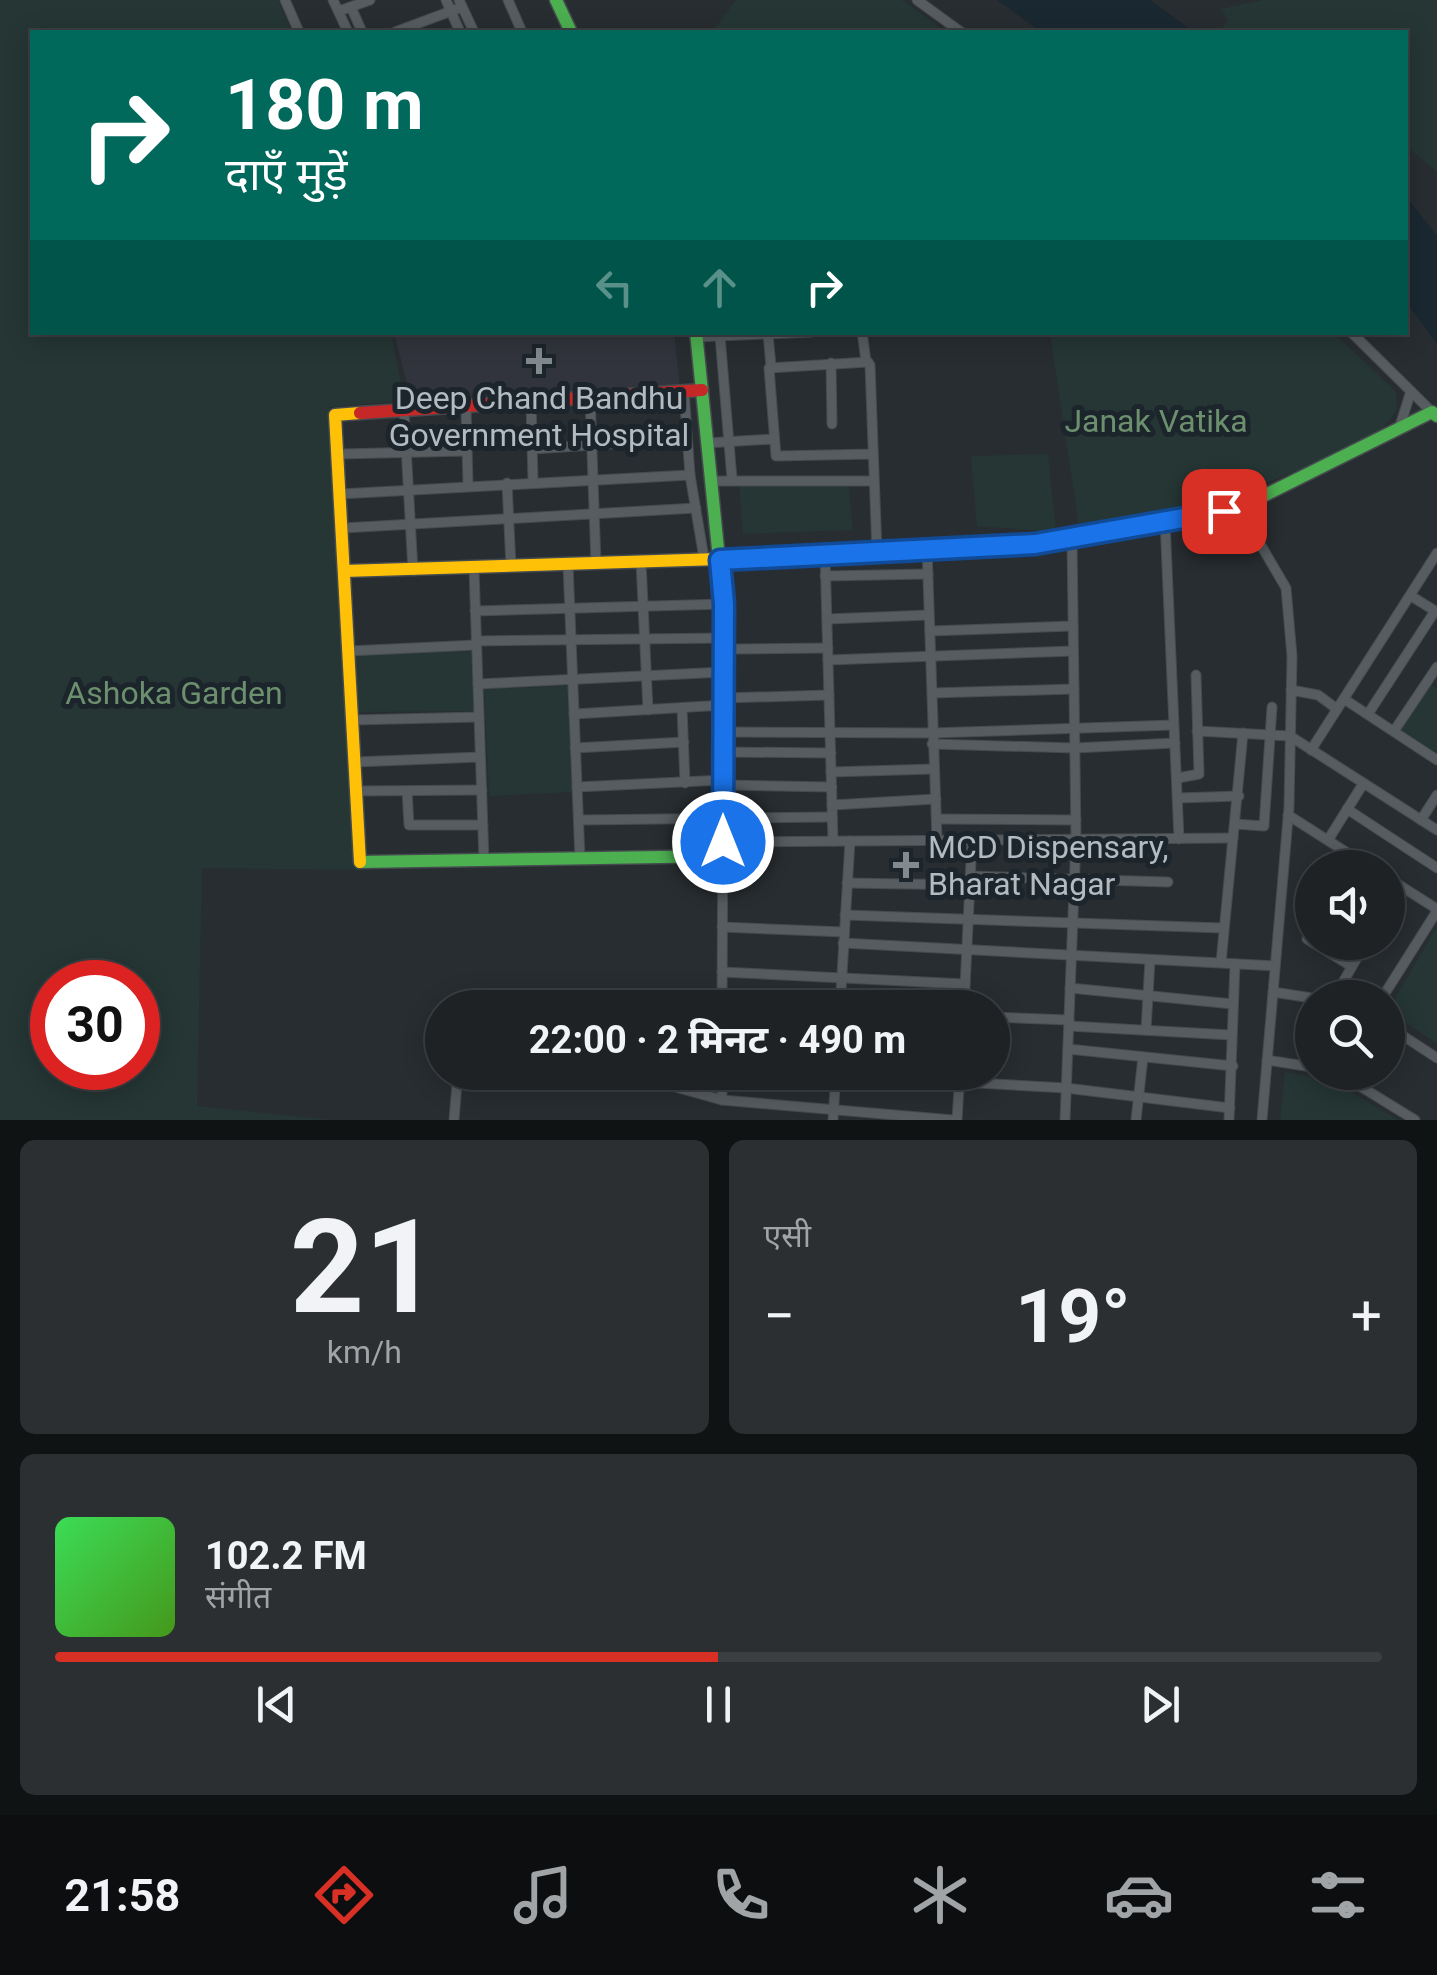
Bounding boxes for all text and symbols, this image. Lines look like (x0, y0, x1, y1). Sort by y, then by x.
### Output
text: 180 m (225, 64, 424, 146)
icon: right (60, 70, 190, 200)
text: दाएँ मुड़ें (225, 148, 348, 201)
icon: left (587, 260, 642, 315)
icon: ahead (692, 260, 747, 315)
icon: right (797, 260, 852, 315)
marker: Deep Chand Bandhu Government Hospital (526, 348, 552, 374)
place label: Deep Chand Bandhu Government Hospital (389, 379, 689, 454)
park label: Janak Vatika (1064, 402, 1248, 440)
pin (1182, 469, 1267, 554)
icon: arrive (1197, 484, 1252, 539)
park label: Ashoka Garden (65, 674, 283, 712)
position arrow (671, 790, 775, 894)
place label: MCD Dispensary, Bharat Nagar (928, 828, 1168, 903)
map controls (1295, 850, 1405, 1090)
button: sound (1295, 850, 1405, 960)
marker: MCD Dispensary, Bharat Nagar (893, 852, 919, 878)
speed limit sign: 30 (30, 960, 160, 1090)
button: search (1295, 980, 1405, 1090)
text: 22:00 · 2 मिनट · 490 m (529, 1018, 906, 1062)
text: 21 (290, 1191, 439, 1344)
text: एसी (764, 1217, 811, 1255)
text: 19° (1015, 1272, 1131, 1360)
text: − (764, 1284, 795, 1348)
text: + (1351, 1284, 1382, 1348)
text: km/h (327, 1333, 402, 1371)
text: 102.2 FM (205, 1534, 367, 1578)
text: संगीत (205, 1578, 271, 1616)
icon: previous (249, 1677, 304, 1732)
icon: pause (691, 1677, 746, 1732)
icon: next (1133, 1677, 1188, 1732)
icon: directions (309, 1860, 379, 1930)
icon: music (508, 1860, 578, 1930)
icon: phone (706, 1860, 776, 1930)
icon: climate (905, 1860, 975, 1930)
icon: car (1104, 1860, 1174, 1930)
icon: filters (1303, 1860, 1373, 1930)
text: 21:58 (64, 1869, 180, 1922)

